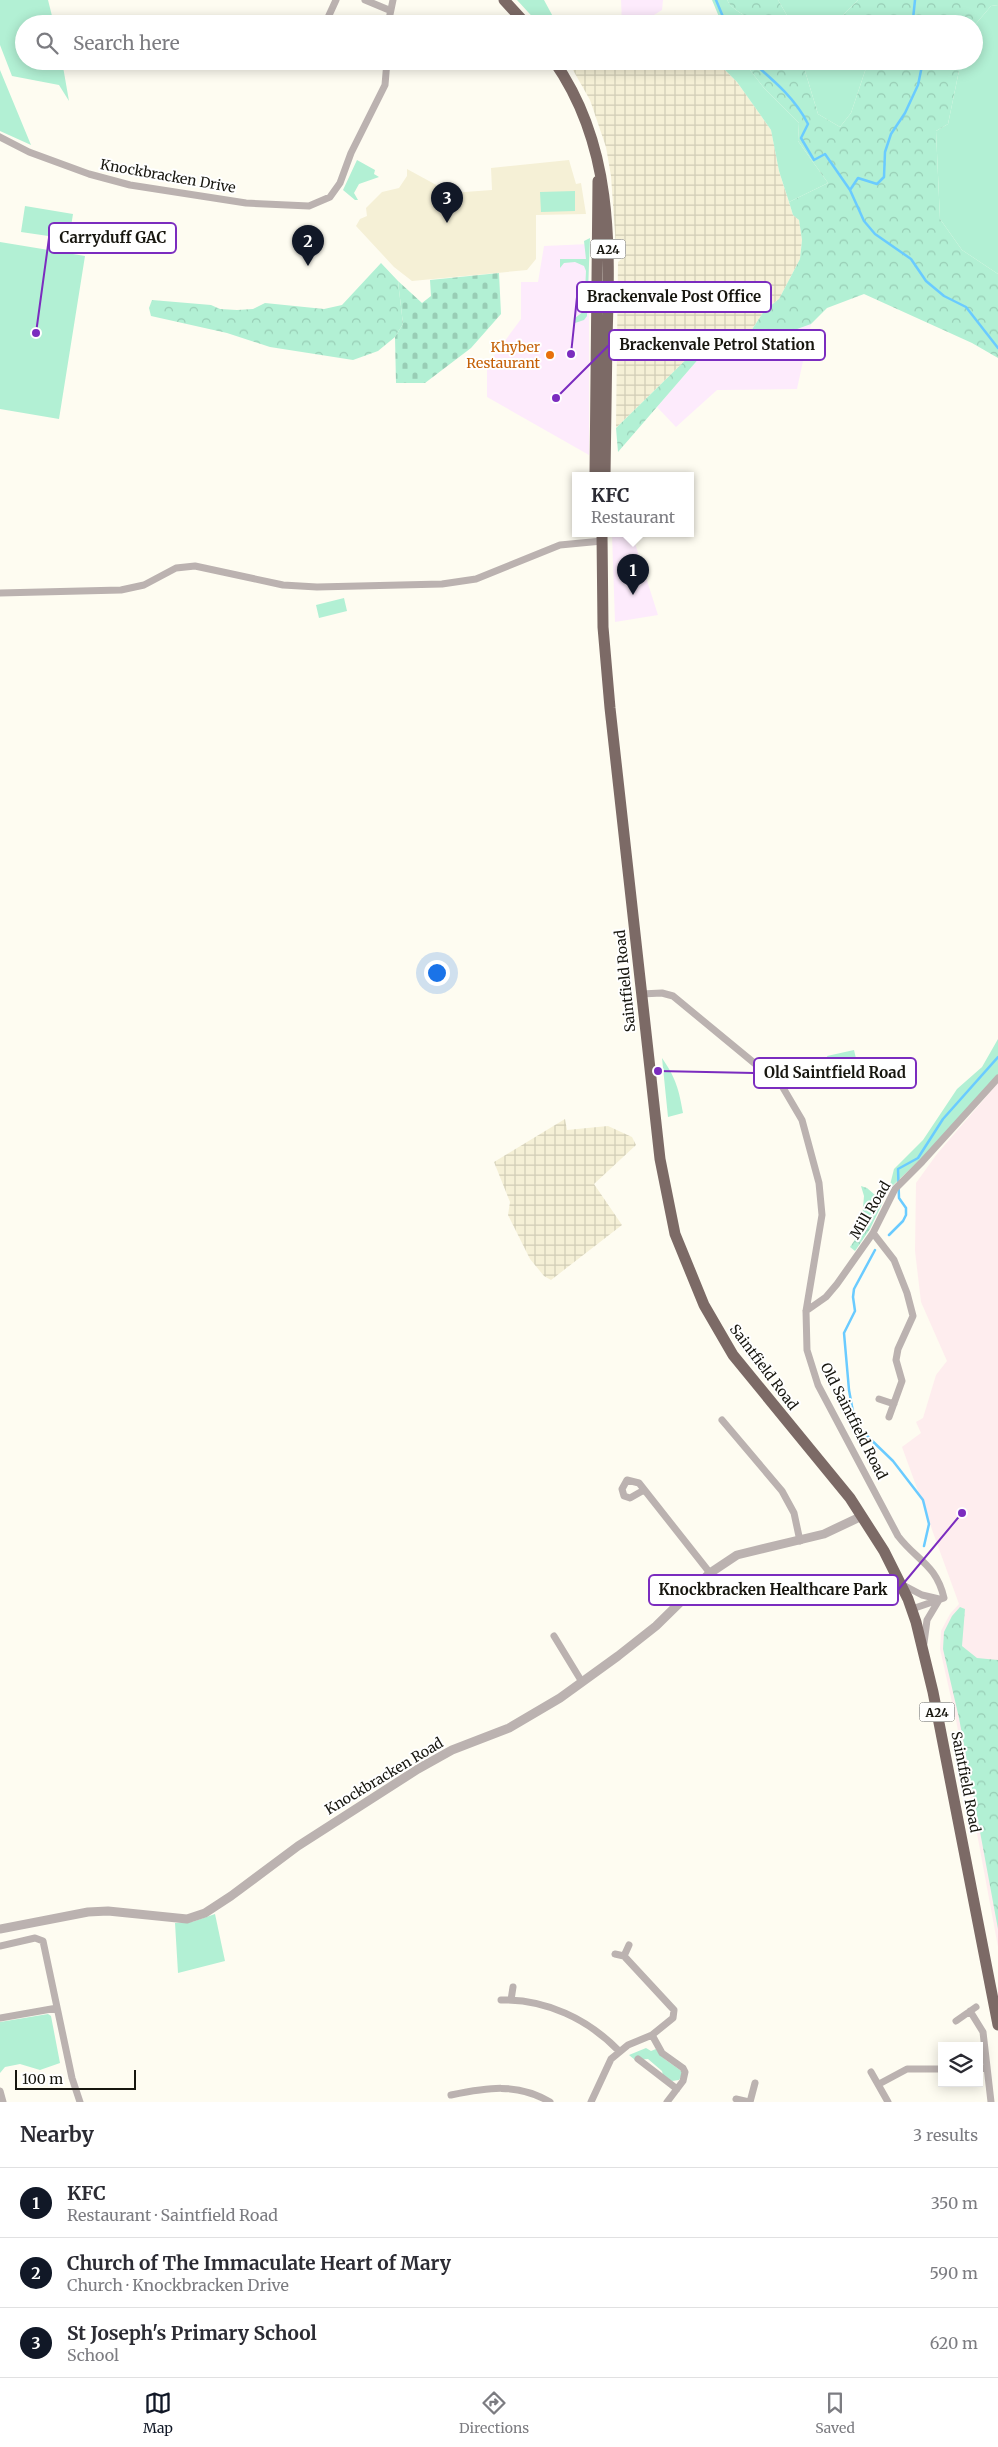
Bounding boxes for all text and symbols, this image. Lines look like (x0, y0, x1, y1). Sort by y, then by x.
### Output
search box (15, 15, 983, 70)
icon: search (33, 29, 61, 57)
text: Search here (73, 31, 180, 55)
street label: Knockbracken Drive (99, 155, 237, 197)
pin: 3 (431, 182, 463, 223)
callout: Carryduff GAC (49, 223, 176, 253)
pin: 2 (292, 225, 324, 266)
text: Carryduff GAC (59, 228, 167, 247)
road number: A24 (590, 240, 626, 258)
callout: Brackenvale Post Office (577, 282, 771, 312)
text: Brackenvale Post Office (587, 287, 761, 306)
callout: Brackenvale Petrol Station (609, 330, 825, 360)
text: Brackenvale Petrol Station (619, 335, 815, 354)
place label: Khyber Restaurant (466, 338, 541, 372)
marker: Khyber Restaurant (544, 349, 556, 361)
popup (572, 472, 694, 537)
text: KFC (591, 483, 630, 507)
text: Restaurant (591, 507, 675, 527)
pin: 1 (617, 554, 649, 595)
street label: Saintfield Road (611, 928, 639, 1033)
your location (424, 960, 450, 986)
callout: Old Saintfield Road (754, 1058, 916, 1088)
text: Old Saintfield Road (764, 1063, 906, 1082)
street label: Mill Road (846, 1177, 895, 1242)
street label: Saintfield Road (726, 1321, 802, 1414)
street label: Old Saintfield Road (817, 1360, 891, 1483)
callout: Knockbracken Healthcare Park (649, 1575, 898, 1605)
text: Knockbracken Healthcare Park (658, 1580, 888, 1599)
road number: A24 (920, 1702, 954, 1721)
street label: Saintfield Road (947, 1730, 985, 1835)
street label: Knockbracken Road (322, 1733, 447, 1818)
map controls (938, 2042, 983, 2087)
button: layers (938, 2042, 983, 2087)
scale bar (15, 2067, 136, 2090)
text: 100 m (22, 2070, 63, 2088)
text: Nearby (20, 2121, 94, 2148)
text: 3 results (913, 2125, 978, 2145)
text: KFC (67, 2181, 106, 2205)
text: 1 (32, 2193, 40, 2213)
text: 350 m (931, 2193, 978, 2213)
text: Restaurant · Saintfield Road (67, 2205, 278, 2225)
text: Church of The Immaculate Heart of Mary (67, 2251, 451, 2275)
text: 2 (31, 2263, 41, 2283)
text: 590 m (929, 2263, 978, 2283)
text: Church · Knockbracken Drive (67, 2275, 289, 2295)
text: St Joseph's Primary School (67, 2321, 317, 2345)
text: 3 (31, 2333, 41, 2353)
text: 620 m (930, 2333, 978, 2353)
text: School (67, 2345, 119, 2365)
tab: Map (143, 2389, 173, 2437)
tab: Directions (459, 2389, 529, 2437)
tab: Saved (815, 2389, 855, 2437)

